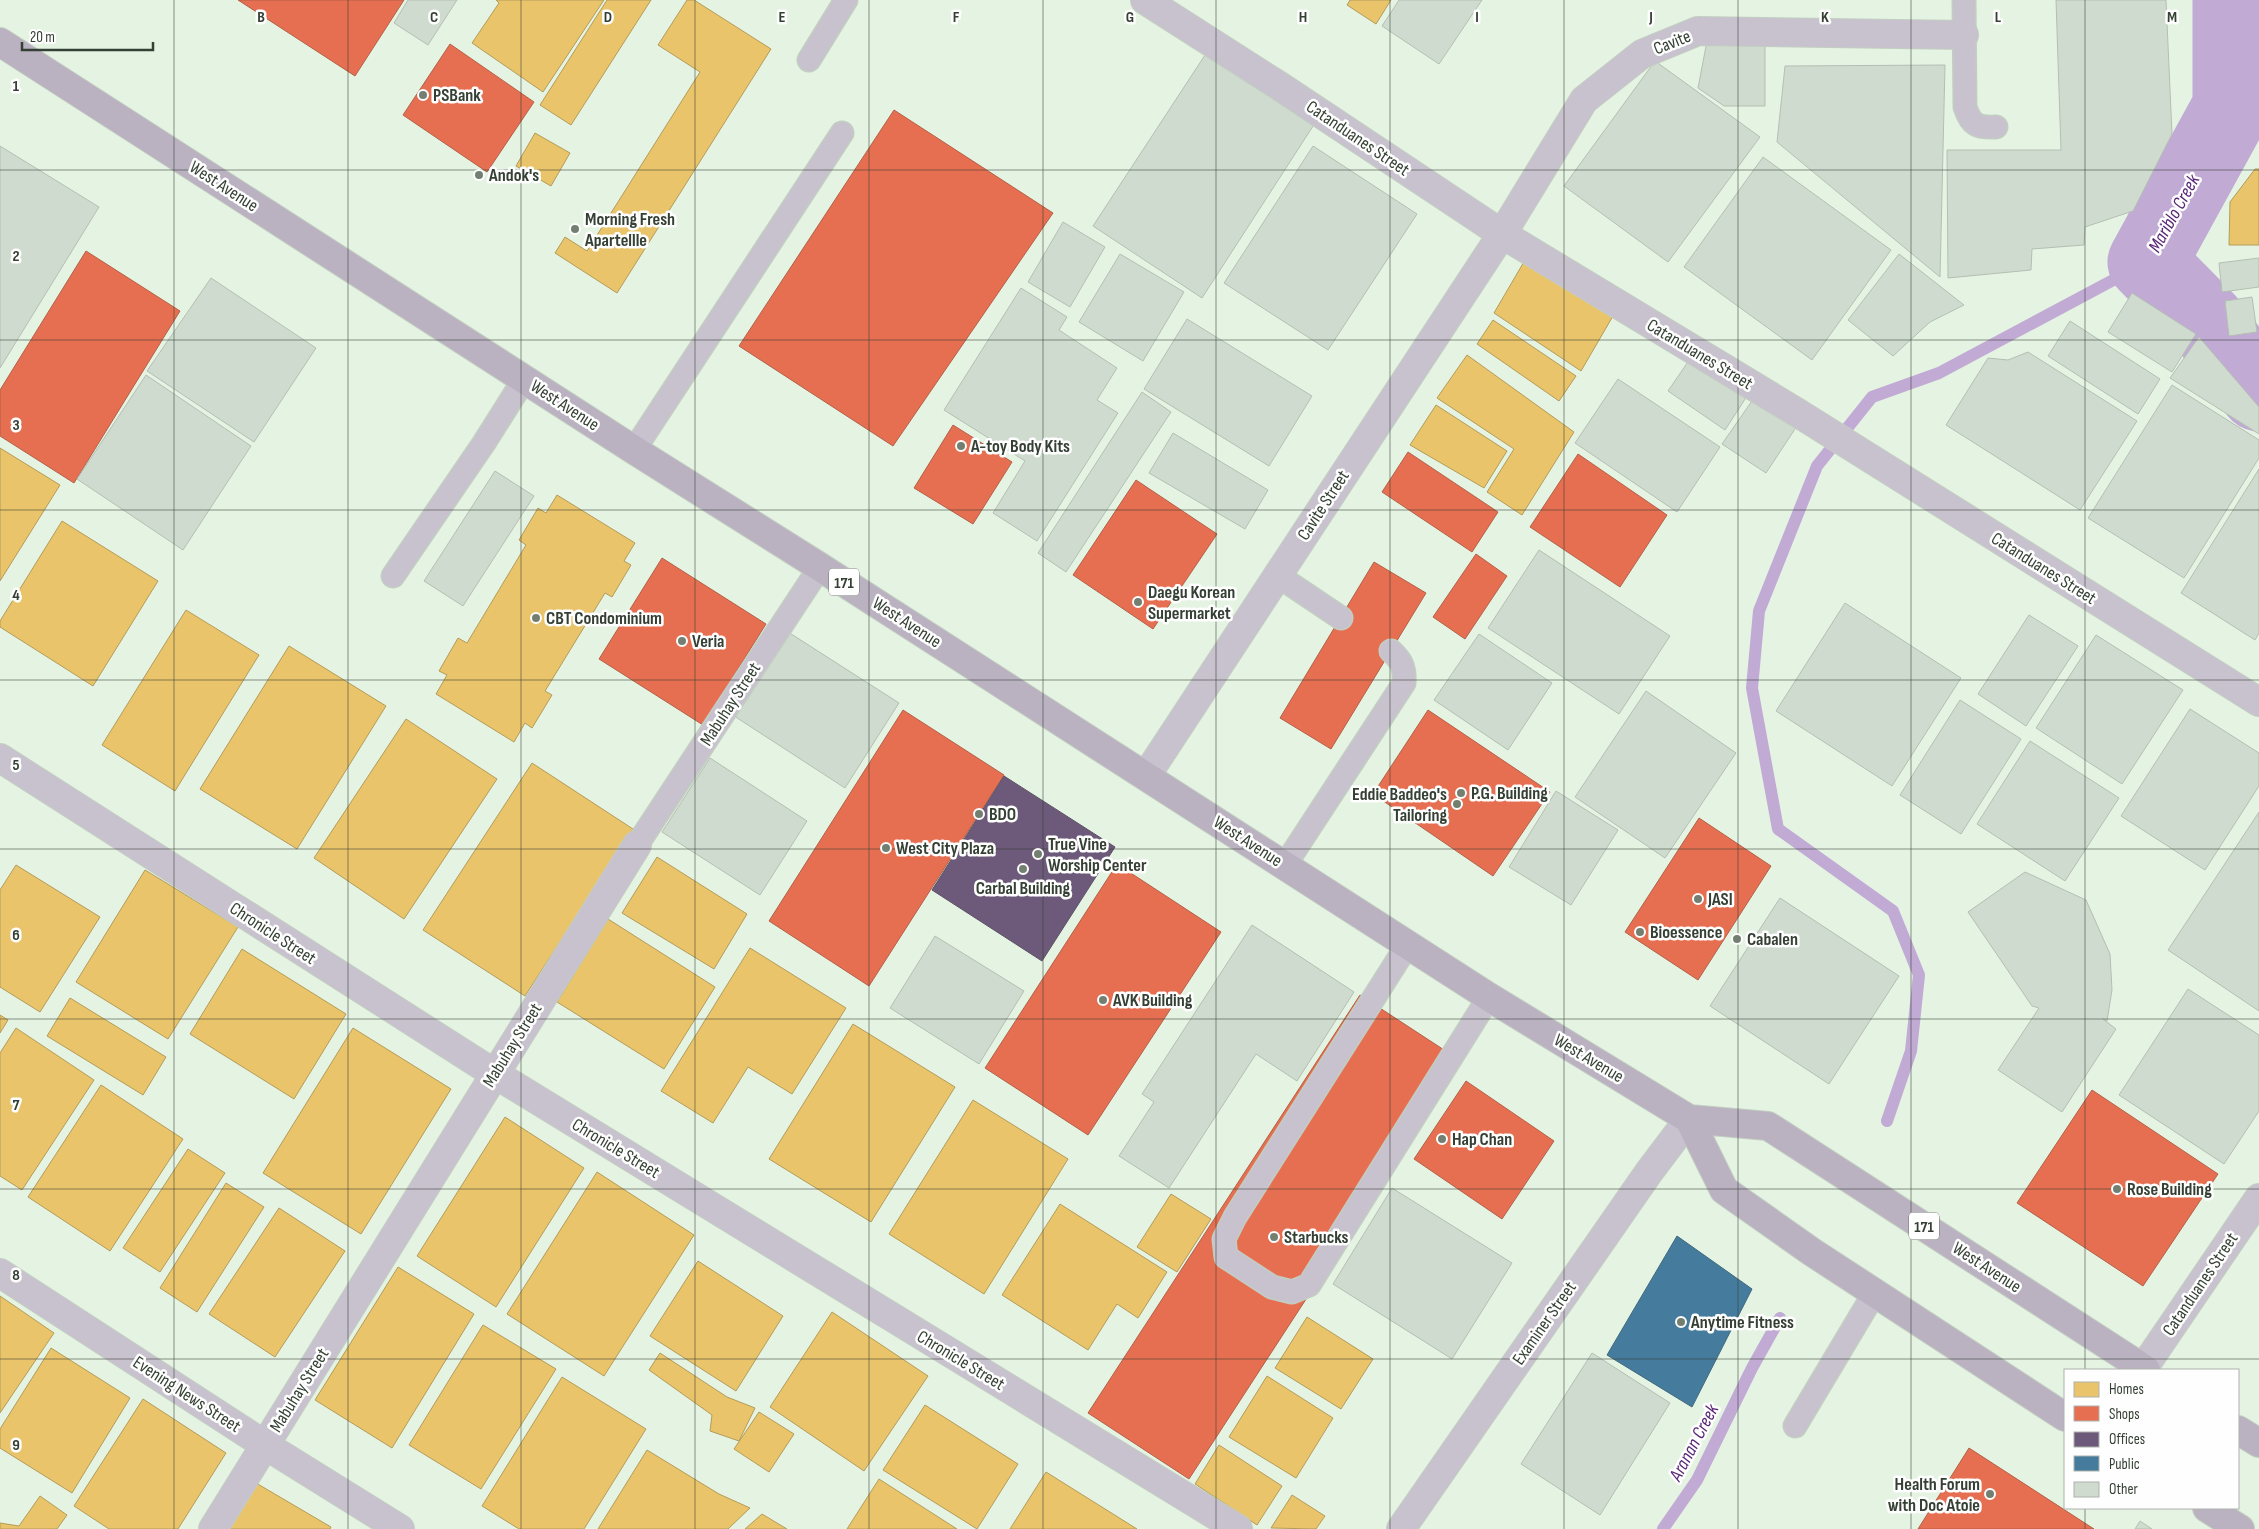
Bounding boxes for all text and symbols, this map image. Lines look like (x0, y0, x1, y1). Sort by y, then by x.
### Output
text: B (257, 8, 265, 27)
text: C (430, 8, 438, 27)
text: D (604, 8, 612, 27)
text: E (779, 8, 786, 27)
text: F (953, 8, 960, 27)
text: G (1126, 8, 1134, 27)
text: H (1299, 8, 1307, 27)
text: I (1475, 8, 1479, 27)
text: J (1648, 8, 1653, 27)
text: K (1821, 8, 1829, 27)
text: L (1995, 8, 2002, 27)
text: M (2167, 8, 2177, 27)
scale bar (22, 20, 154, 52)
street label: Cavite (1651, 26, 1694, 59)
text: 20 m (30, 28, 55, 47)
text: 1 (13, 77, 20, 96)
place label: PSBank (433, 85, 481, 106)
marker: PSBank (417, 89, 429, 101)
street label: Catanduanes Street (1302, 96, 1414, 181)
street label: West Avenue (186, 157, 262, 216)
place label: Andok's (488, 165, 539, 186)
marker: Andok's (473, 169, 485, 181)
water label: Mariblo Creek (2144, 170, 2205, 257)
place label: Morning Fresh Apartellle (584, 209, 675, 251)
marker: Morning Fresh Apartellle (569, 223, 581, 235)
text: 2 (12, 247, 20, 266)
street label: Catanduanes Street (1643, 315, 1757, 394)
street label: West Avenue (527, 376, 603, 435)
text: 3 (12, 416, 20, 435)
place label: A-toy Body Kits (970, 436, 1070, 457)
marker: A-toy Body Kits (955, 440, 967, 452)
street label: Cavite Street (1293, 466, 1354, 544)
street label: Catanduanes Street (1987, 528, 2100, 609)
road number: 171 (829, 568, 859, 596)
place label: Daegu Korean Supermarket (1148, 582, 1235, 624)
text: 4 (12, 586, 20, 605)
street label: West Avenue (869, 593, 945, 652)
marker: Daegu Korean Supermarket (1132, 596, 1144, 608)
place label: CBT Condominium (546, 608, 662, 629)
marker: CBT Condominium (530, 612, 542, 624)
place label: Veria (692, 631, 724, 652)
marker: Veria (676, 635, 688, 647)
street label: Mabuhay Street (696, 658, 765, 750)
text: 5 (12, 756, 20, 775)
place label: P.G. Building (1471, 783, 1548, 804)
place label: Eddie Baddeo's Tailoring (1352, 784, 1447, 826)
marker: P.G. Building (1455, 787, 1467, 799)
marker: Eddie Baddeo's Tailoring (1451, 798, 1463, 810)
place label: BDO (989, 804, 1016, 825)
marker: BDO (973, 808, 985, 820)
street label: West Avenue (1210, 812, 1286, 871)
place label: True Vine Worship Center (1048, 834, 1147, 876)
place label: West City Plaza (896, 838, 994, 859)
marker: West City Plaza (880, 842, 892, 854)
marker: True Vine Worship Center (1032, 848, 1044, 860)
marker: Carbal Building (1017, 863, 1029, 875)
place label: Carbal Building (976, 878, 1071, 899)
place label: JASI (1707, 889, 1733, 910)
marker: JASI (1692, 893, 1704, 905)
street label: Chronicle Street (226, 898, 320, 969)
place label: Bioessence (1650, 922, 1722, 943)
text: 6 (12, 926, 20, 945)
marker: Bioessence (1634, 926, 1646, 938)
place label: Cabalen (1747, 929, 1798, 950)
marker: Cabalen (1731, 933, 1743, 945)
place label: AVK Building (1112, 990, 1193, 1011)
marker: AVK Building (1097, 994, 1109, 1006)
street label: Mabuhay Street (478, 999, 547, 1091)
street label: West Avenue (1550, 1029, 1627, 1087)
text: 7 (13, 1096, 20, 1115)
street label: Chronicle Street (568, 1114, 664, 1183)
place label: Hap Chan (1452, 1129, 1512, 1150)
marker: Hap Chan (1436, 1133, 1448, 1145)
place label: Rose Building (2127, 1179, 2212, 1200)
marker: Rose Building (2111, 1183, 2123, 1195)
road number: 171 (1909, 1212, 1939, 1240)
place label: Starbucks (1284, 1227, 1349, 1248)
street label: Catanduanes Street (2158, 1228, 2243, 1340)
marker: Starbucks (1268, 1231, 1280, 1243)
street label: West Avenue (1949, 1238, 2025, 1297)
text: 8 (12, 1266, 20, 1285)
street label: Examiner Street (1508, 1277, 1581, 1369)
place label: Anytime Fitness (1690, 1312, 1794, 1333)
marker: Anytime Fitness (1675, 1316, 1687, 1328)
street label: Chronicle Street (913, 1326, 1009, 1395)
street label: Mabuhay Street (265, 1344, 334, 1436)
street label: Evening News Street (129, 1352, 245, 1437)
legend (2064, 1369, 2239, 1509)
text: Homes (2109, 1380, 2144, 1399)
water label: Aranan Creek (1664, 1400, 1725, 1486)
text: Shops (2109, 1405, 2140, 1424)
text: Offices (2109, 1430, 2145, 1449)
text: 9 (12, 1436, 20, 1455)
text: Public (2109, 1455, 2140, 1474)
place label: Health Forum with Doc Atoie (1888, 1474, 1980, 1516)
text: Other (2109, 1480, 2138, 1499)
marker: Health Forum with Doc Atoie (1984, 1488, 1996, 1500)

